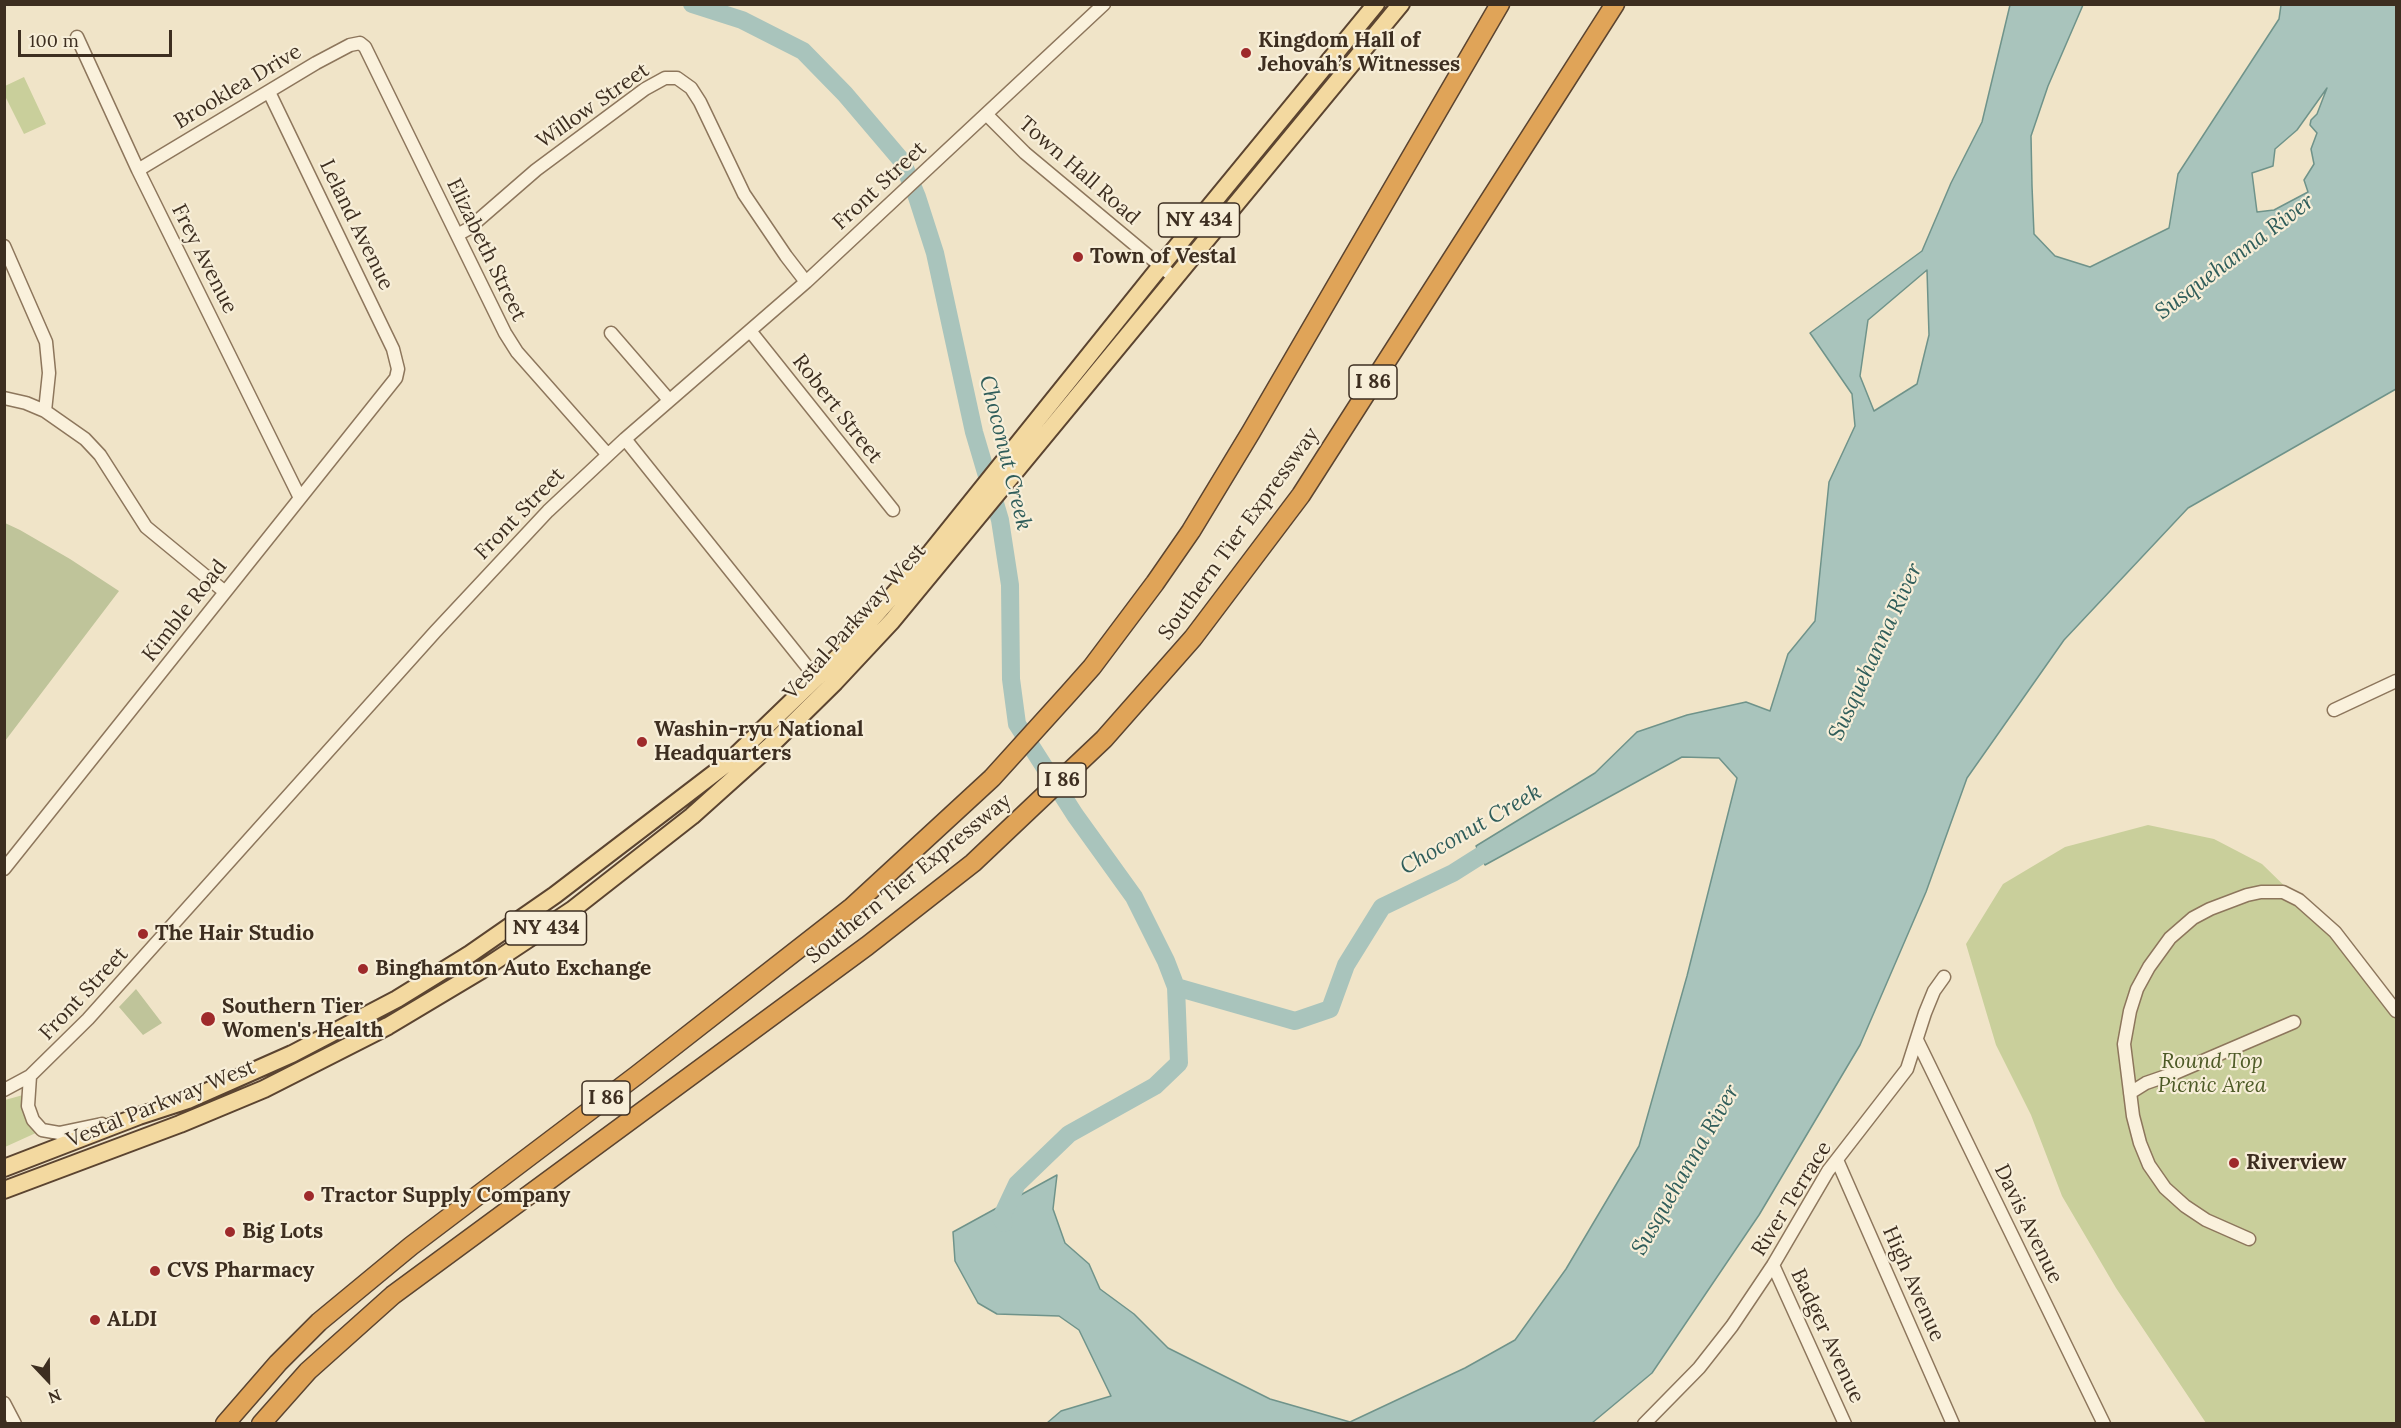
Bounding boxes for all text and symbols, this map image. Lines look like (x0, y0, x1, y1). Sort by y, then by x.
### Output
scale bar (21, 18, 176, 56)
place label: Kingdom Hall of Jehovah’s Witnesses (1258, 28, 1460, 78)
text: 100 m (29, 29, 79, 52)
street label: Brooklea Drive (170, 39, 306, 135)
marker: Kingdom Hall of Jehovah’s Witnesses (1239, 46, 1253, 60)
street label: Willow Street (532, 58, 654, 154)
street label: Town Hall Road (1013, 112, 1145, 230)
street label: Front Street (828, 136, 932, 236)
street label: Leland Avenue (314, 156, 398, 294)
street label: Elizabeth Street (441, 175, 531, 325)
water label: Susquehanna River (2150, 189, 2320, 325)
street label: Frey Avenue (166, 200, 242, 318)
road number: NY 434 (1158, 203, 1240, 237)
place label: Town of Vestal (1090, 244, 1236, 270)
marker: Town of Vestal (1071, 250, 1085, 264)
street label: Robert Street (787, 349, 887, 469)
road number: I 86 (1349, 365, 1397, 399)
water label: Choconut Creek (973, 373, 1037, 533)
street label: Southern Tier Expressway (1153, 423, 1325, 645)
street label: Front Street (470, 463, 570, 565)
street label: Vestal Parkway West (778, 539, 932, 705)
street label: Kimble Road (137, 555, 233, 667)
water label: Susquehanna River (1823, 559, 1929, 745)
place label: Washin-ryu National Headquarters (654, 717, 863, 767)
marker: Washin-ryu National Headquarters (635, 735, 649, 749)
road number: I 86 (1038, 763, 1086, 797)
water label: Choconut Creek (1396, 779, 1546, 881)
street label: Southern Tier Expressway (801, 789, 1017, 969)
road number: NY 434 (506, 911, 586, 945)
place label: The Hair Studio (155, 921, 314, 947)
marker: The Hair Studio (136, 927, 150, 941)
street label: Front Street (34, 942, 134, 1046)
place label: Binghamton Auto Exchange (375, 956, 651, 982)
marker: Binghamton Auto Exchange (356, 962, 370, 976)
place label: Southern Tier Women's Health (222, 994, 384, 1044)
marker: Southern Tier Women's Health (199, 1010, 217, 1028)
park label: Round Top Picnic Area (2158, 1049, 2266, 1099)
street label: Vestal Parkway West (63, 1055, 259, 1153)
water label: Susquehanna River (1626, 1080, 1746, 1260)
road number: I 86 (582, 1081, 630, 1115)
street label: River Terrace (1747, 1137, 1837, 1261)
place label: Riverview (2246, 1150, 2346, 1176)
marker: Riverview (2227, 1156, 2241, 1170)
street label: Davis Avenue (1988, 1160, 2068, 1288)
place label: Tractor Supply Company (321, 1183, 570, 1209)
marker: Tractor Supply Company (302, 1189, 316, 1203)
place label: Big Lots (242, 1219, 323, 1245)
street label: High Avenue (1876, 1222, 1950, 1346)
marker: Big Lots (223, 1225, 237, 1239)
place label: CVS Pharmacy (167, 1258, 314, 1284)
marker: CVS Pharmacy (148, 1264, 162, 1278)
street label: Badger Avenue (1785, 1265, 1869, 1407)
place label: ALDI (107, 1307, 157, 1333)
marker: ALDI (88, 1313, 102, 1327)
north arrow (18, 1350, 78, 1410)
text: N (45, 1385, 64, 1408)

